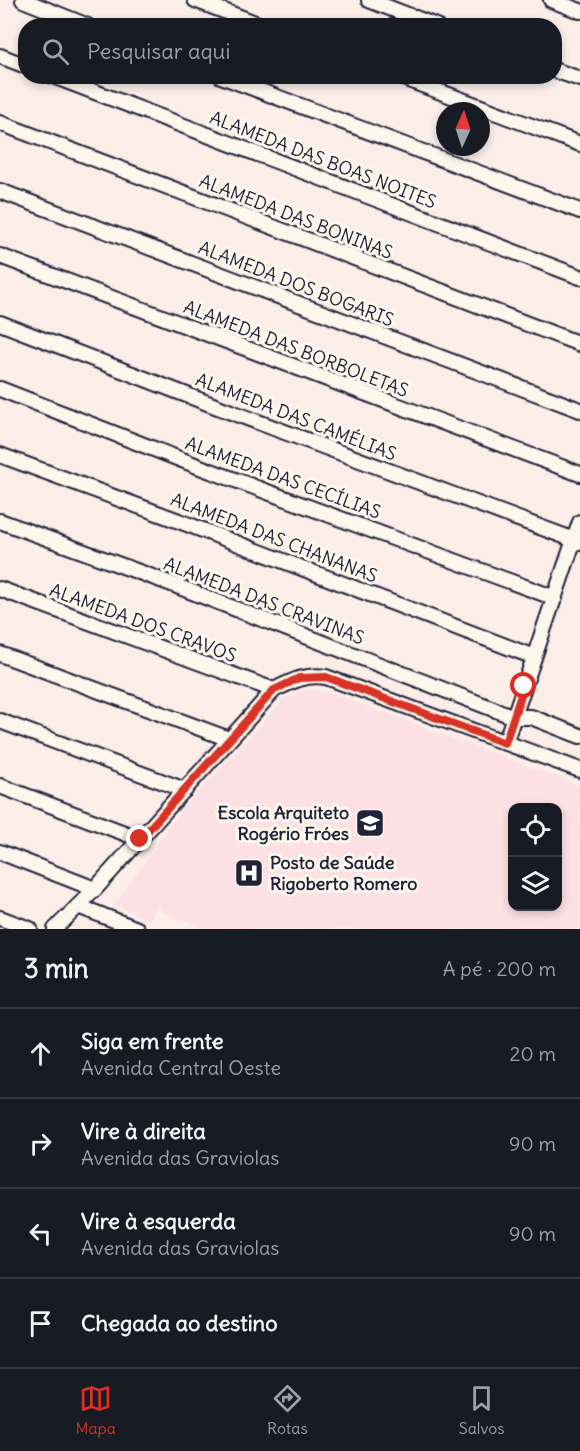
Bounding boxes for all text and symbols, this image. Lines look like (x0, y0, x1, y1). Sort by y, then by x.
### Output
search box (18, 18, 562, 84)
icon: search (39, 35, 72, 68)
text: Pesquisar aqui (87, 37, 230, 65)
north arrow (436, 102, 490, 156)
street label: ALAMEDA DAS BOAS NOITES (207, 106, 440, 213)
street label: ALAMEDA DAS BONINAS (196, 169, 396, 264)
street label: ALAMEDA DOS BOGARIS (195, 236, 397, 331)
street label: ALAMEDA DAS BORBOLETAS (181, 295, 412, 402)
street label: ALAMEDA DAS CAMÉLIAS (193, 368, 400, 465)
street label: ALAMEDA DAS CECÍLIAS (182, 431, 384, 524)
street label: ALAMEDA DAS CHANANAS (168, 487, 381, 588)
street label: ALAMEDA DAS CRAVINAS (161, 552, 368, 649)
street label: ALAMEDA DOS CRAVOS (47, 578, 240, 667)
route start (510, 672, 536, 698)
place label: Escola Arquiteto Rogério Fróes (218, 801, 349, 845)
map controls (508, 803, 562, 911)
button: locate (508, 803, 562, 857)
school or university icon: Escola Arquiteto Rogério Fróes (354, 807, 386, 839)
route end (126, 825, 152, 851)
place label: Posto de Saúde Rigoberto Romero (270, 851, 417, 895)
hospital icon: Posto de Saúde Rigoberto Romero (233, 857, 265, 889)
button: layers (508, 857, 562, 911)
text: 3 min (24, 952, 89, 985)
text: A pé · 200 m (443, 956, 556, 981)
text: Siga em frente (81, 1027, 224, 1055)
icon: ahead (24, 1037, 57, 1070)
text: 20 m (510, 1041, 556, 1066)
text: Avenida Central Oeste (81, 1055, 281, 1080)
text: Vire à direita (81, 1117, 206, 1145)
icon: right (24, 1127, 57, 1160)
text: 90 m (509, 1131, 556, 1156)
text: Avenida das Graviolas (81, 1145, 279, 1170)
text: Vire à esquerda (81, 1207, 236, 1235)
icon: left (24, 1217, 57, 1250)
text: 90 m (509, 1221, 556, 1246)
text: Avenida das Graviolas (81, 1235, 279, 1260)
icon: arrive (24, 1307, 57, 1340)
text: Chegada ao destino (81, 1309, 278, 1337)
tab: Mapa (76, 1382, 116, 1438)
tab: Rotas (267, 1382, 308, 1438)
tab: Salvos (459, 1382, 504, 1438)

